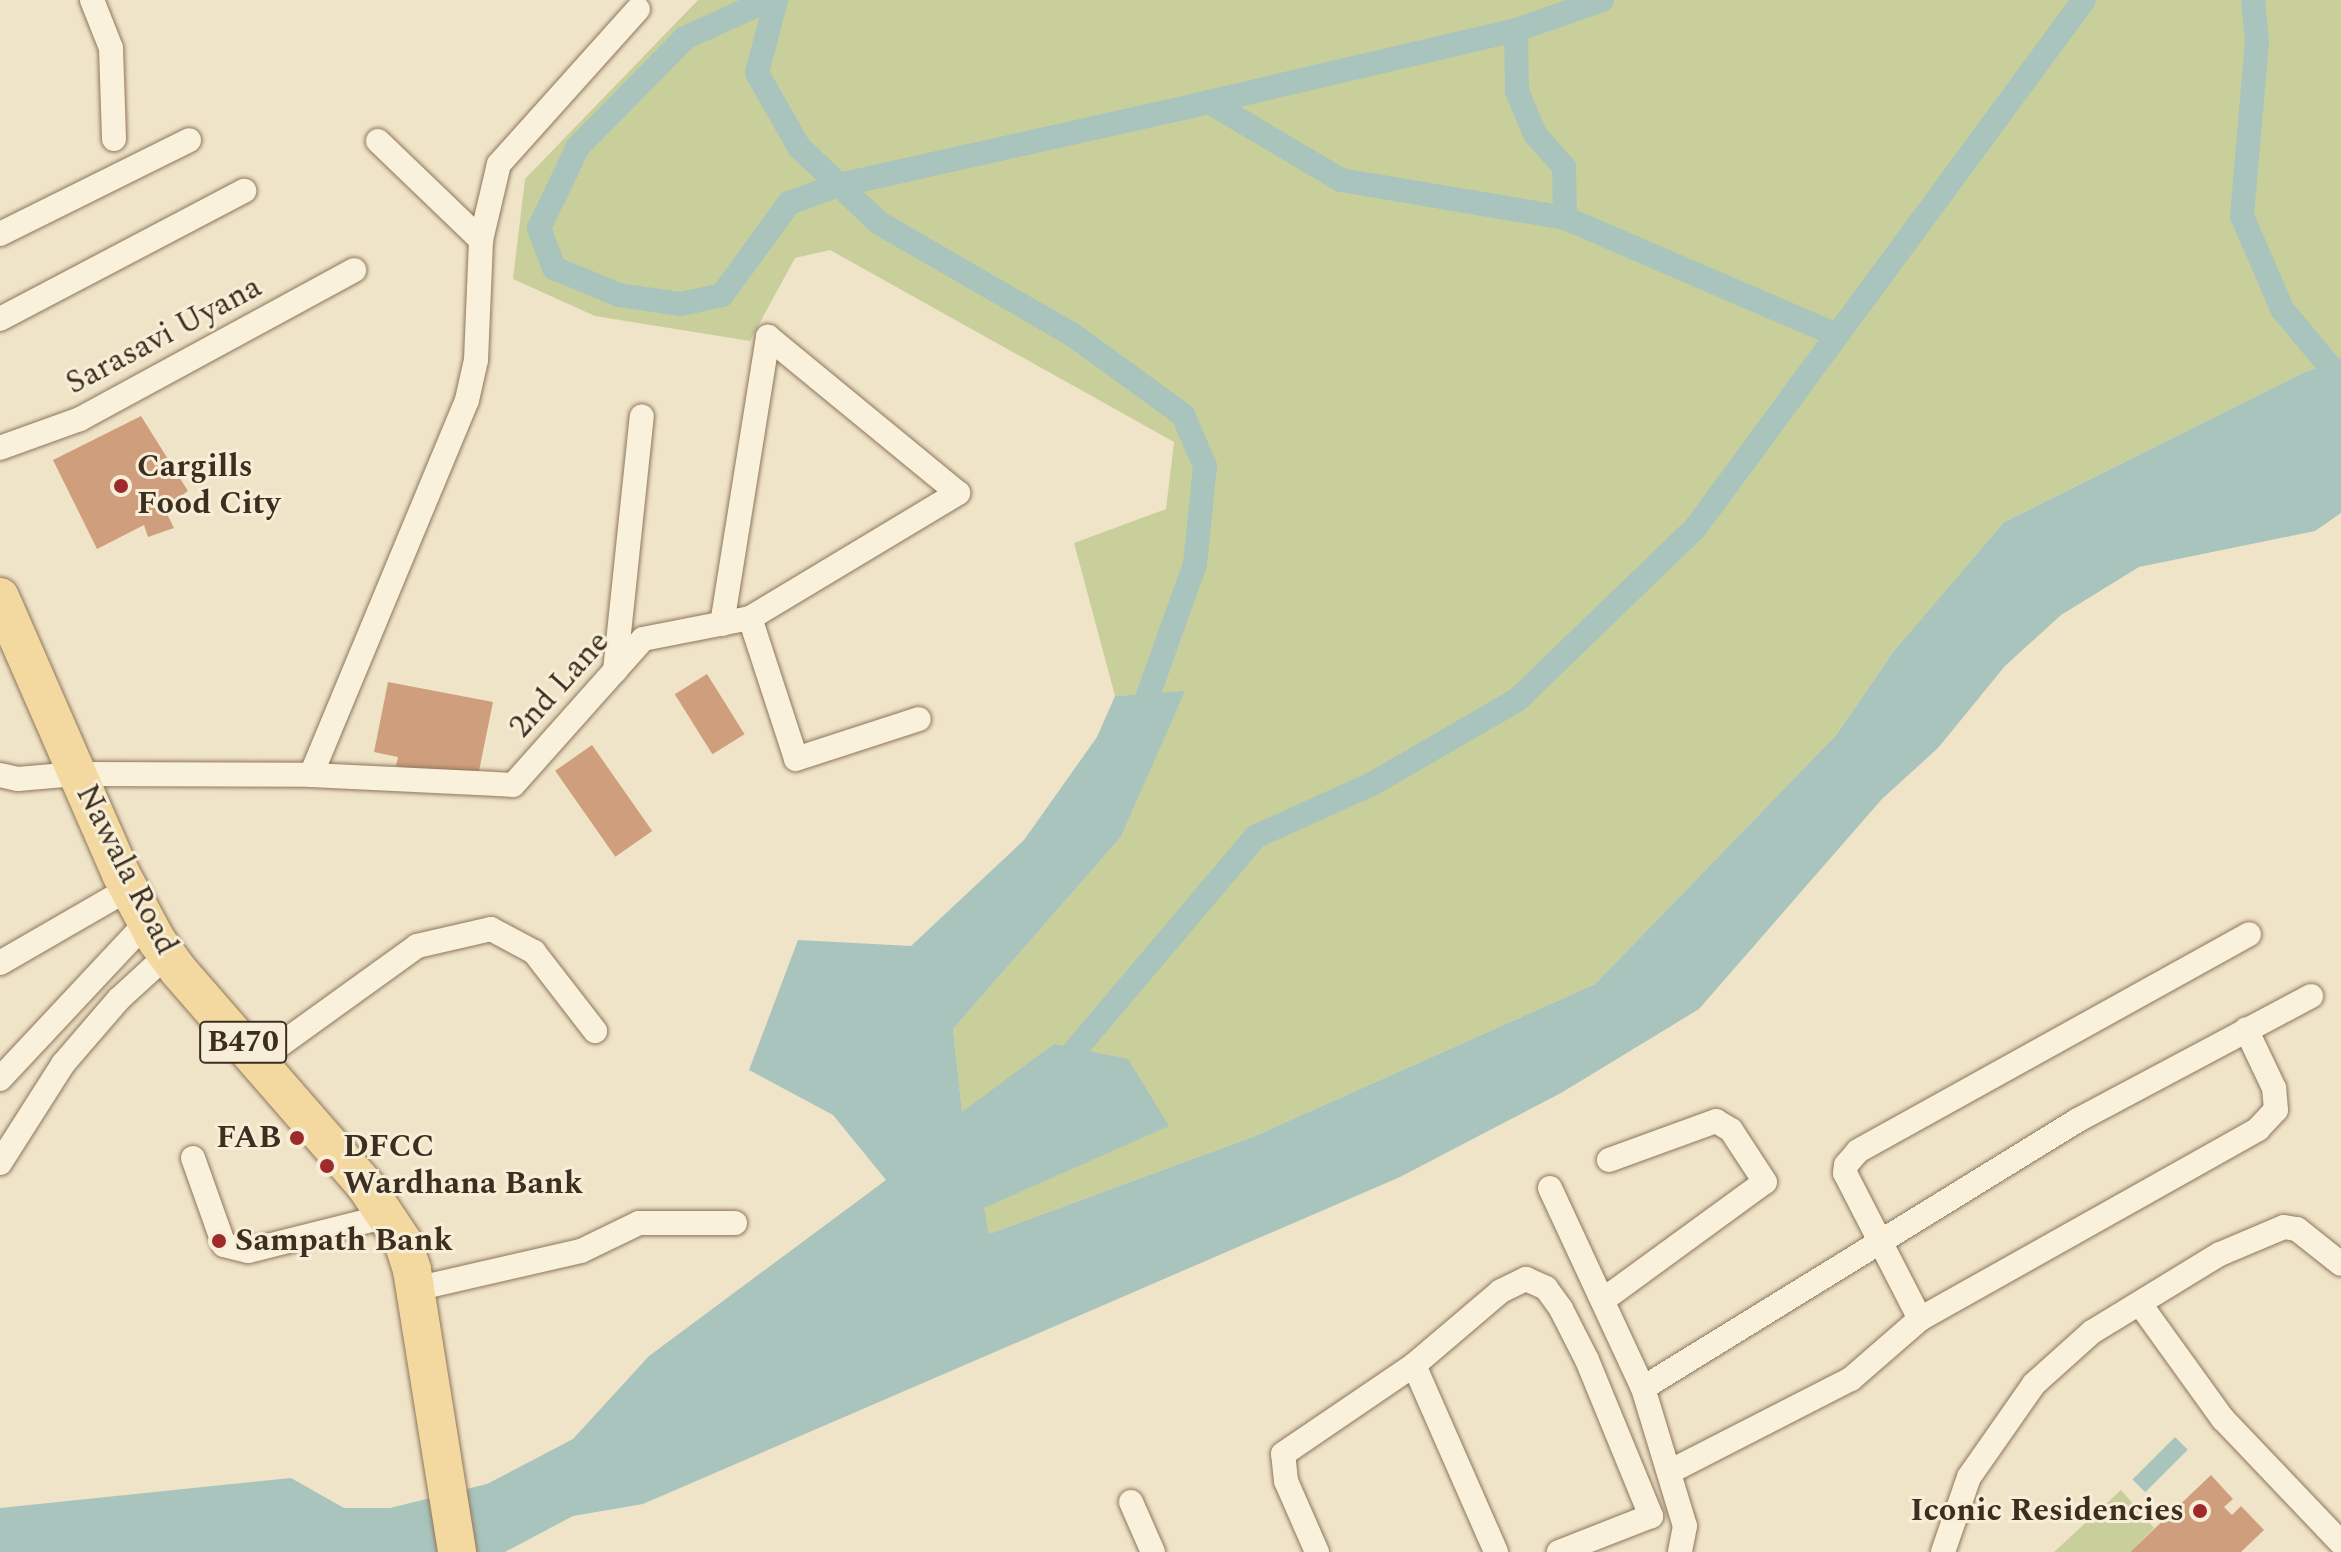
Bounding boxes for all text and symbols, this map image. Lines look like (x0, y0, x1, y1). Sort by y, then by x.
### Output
street label: Sarasavi Uyana (60, 268, 268, 404)
place label: Cargills Food City (137, 449, 280, 524)
marker: Cargills Food City (112, 477, 130, 495)
street label: 2nd Lane (502, 624, 618, 746)
street label: Nawala Road (67, 779, 185, 961)
road number: B470 (199, 1016, 287, 1068)
place label: FAB (216, 1119, 281, 1157)
marker: FAB (288, 1129, 306, 1147)
place label: DFCC Wardhana Bank (343, 1129, 583, 1204)
marker: DFCC Wardhana Bank (318, 1157, 336, 1175)
place label: Sampath Bank (235, 1222, 453, 1260)
marker: Sampath Bank (210, 1232, 228, 1250)
place label: Iconic Residencies (1910, 1492, 2184, 1530)
marker: Iconic Residencies (2191, 1502, 2209, 1520)

